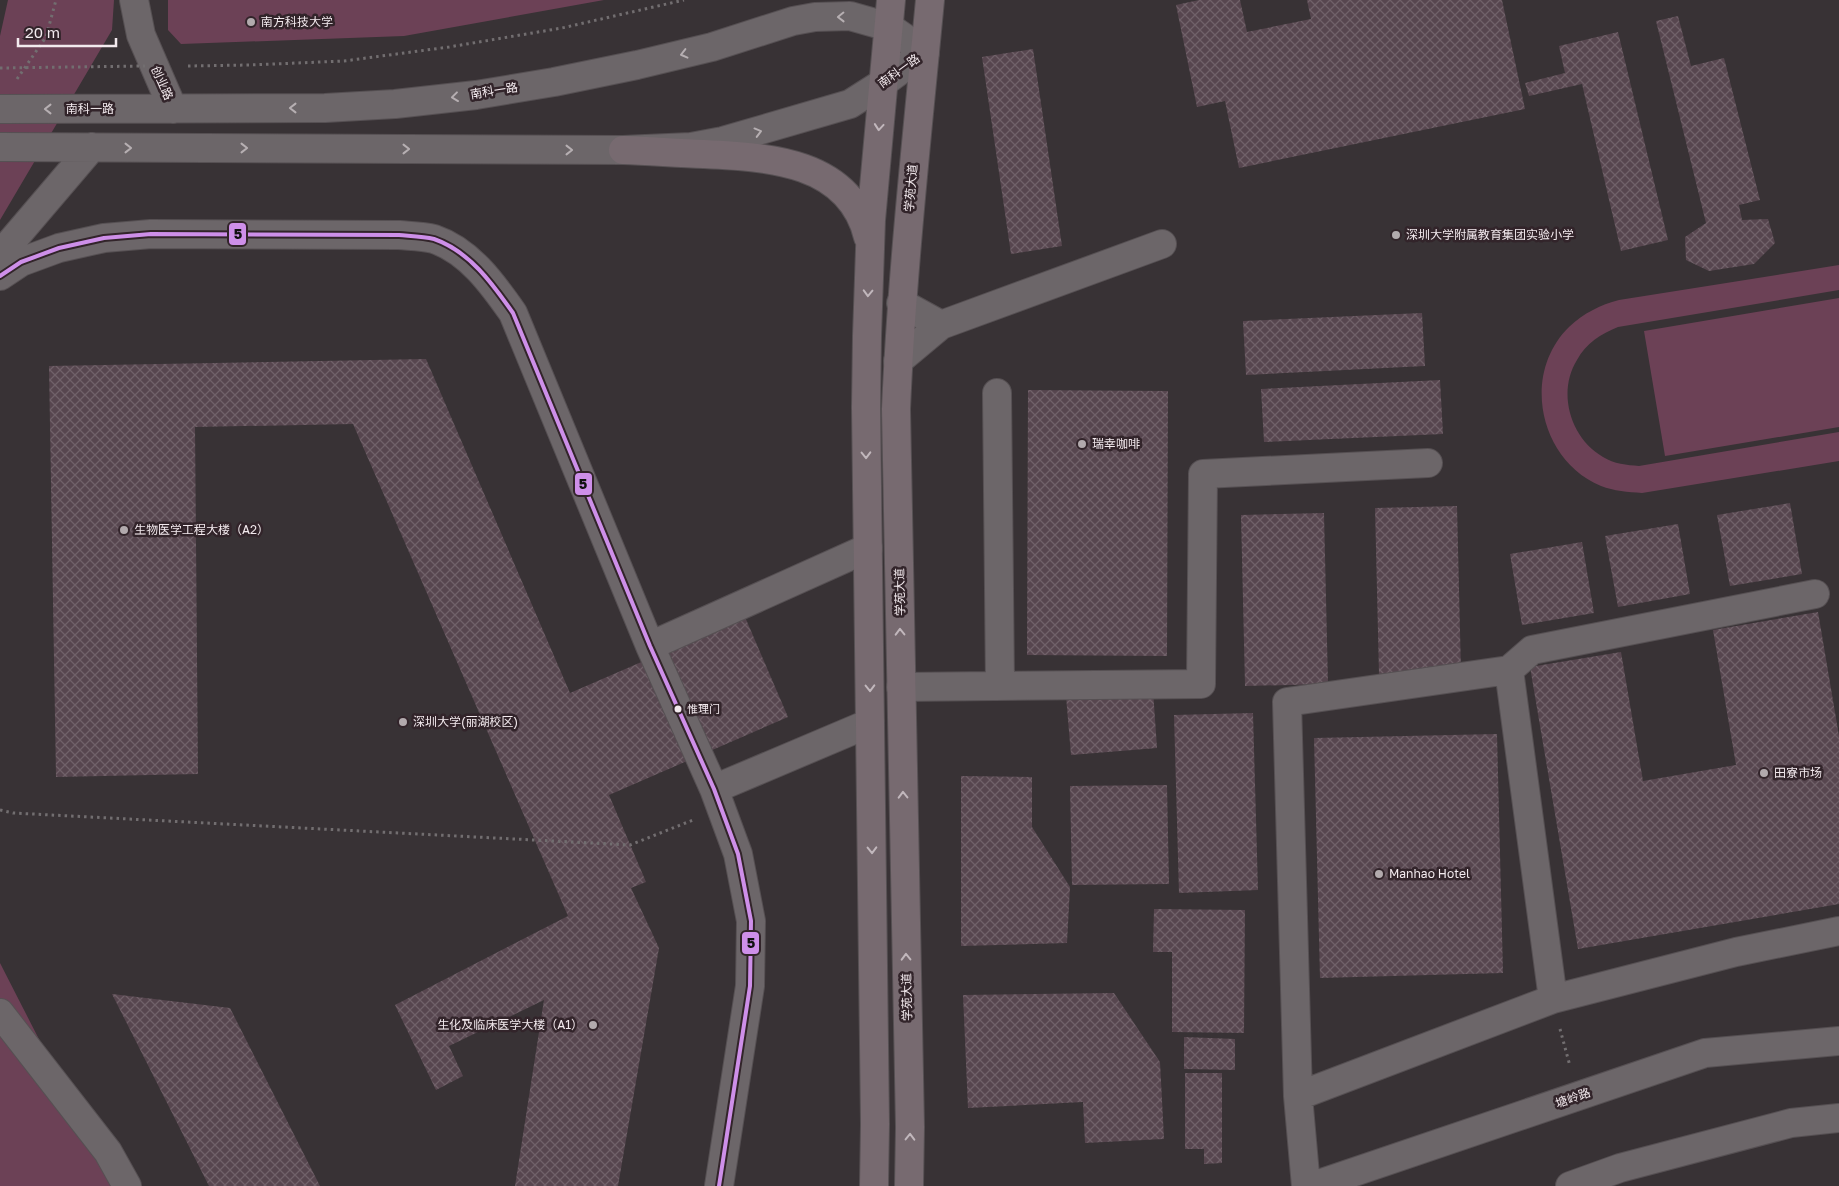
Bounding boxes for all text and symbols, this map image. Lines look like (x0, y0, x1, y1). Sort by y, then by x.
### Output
one-way arrow (837, 11, 845, 22)
place label: 南方科技大学 (261, 14, 333, 29)
scale bar (18, 15, 115, 47)
marker: 南方科技大学 (245, 16, 257, 28)
text: 20 m (25, 23, 60, 41)
one-way arrow (679, 48, 688, 59)
street label: 南科一路 (875, 50, 923, 91)
street label: 创业路 (148, 63, 177, 102)
street label: 南科一路 (469, 79, 519, 102)
one-way arrow (451, 91, 459, 102)
street label: 南科一路 (66, 101, 114, 116)
one-way arrow (289, 103, 297, 113)
one-way arrow (44, 104, 52, 114)
one-way arrow (874, 124, 885, 132)
one-way arrow (753, 127, 762, 138)
one-way arrow (124, 142, 132, 153)
one-way arrow (240, 143, 248, 153)
one-way arrow (403, 144, 411, 154)
one-way arrow (566, 145, 573, 155)
street label: 学苑大道 (901, 163, 920, 213)
line badge: 5 (228, 222, 247, 246)
text: 5 (234, 225, 243, 242)
place label: 深圳大学附属教育集团实验小学 (1406, 227, 1574, 242)
marker: 深圳大学附属教育集团实验小学 (1390, 229, 1402, 241)
one-way arrow (863, 290, 873, 297)
place label: 瑞幸咖啡 (1092, 436, 1140, 451)
marker: 瑞幸咖啡 (1076, 438, 1088, 450)
one-way arrow (861, 452, 872, 460)
line badge: 5 (574, 472, 593, 496)
text: 5 (579, 475, 588, 492)
place label: 生物医学工程大楼（A2） (134, 522, 269, 537)
marker: 生物医学工程大楼（A2） (118, 524, 130, 536)
street label: 学苑大道 (892, 568, 907, 616)
one-way arrow (895, 628, 905, 636)
one-way arrow (864, 684, 875, 692)
place label: 惟理门 (687, 702, 720, 715)
marker: 惟理门 (673, 704, 683, 714)
place label: 深圳大学(丽湖校区) (413, 714, 518, 729)
marker: 深圳大学(丽湖校区) (397, 716, 409, 728)
place label: 田寮市场 (1774, 765, 1822, 780)
marker: 田寮市场 (1758, 767, 1770, 779)
one-way arrow (898, 791, 908, 798)
one-way arrow (867, 847, 877, 855)
place label: Manhao Hotel (1389, 866, 1470, 881)
marker: Manhao Hotel (1373, 868, 1385, 880)
line badge: 5 (741, 931, 760, 955)
text: 5 (747, 934, 756, 951)
one-way arrow (901, 953, 912, 961)
street label: 学苑大道 (899, 973, 914, 1021)
place label: 生化及临床医学大楼（A1） (437, 1017, 583, 1032)
marker: 生化及临床医学大楼（A1） (587, 1019, 599, 1031)
street label: 塘岭路 (1553, 1085, 1592, 1110)
one-way arrow (904, 1133, 915, 1141)

